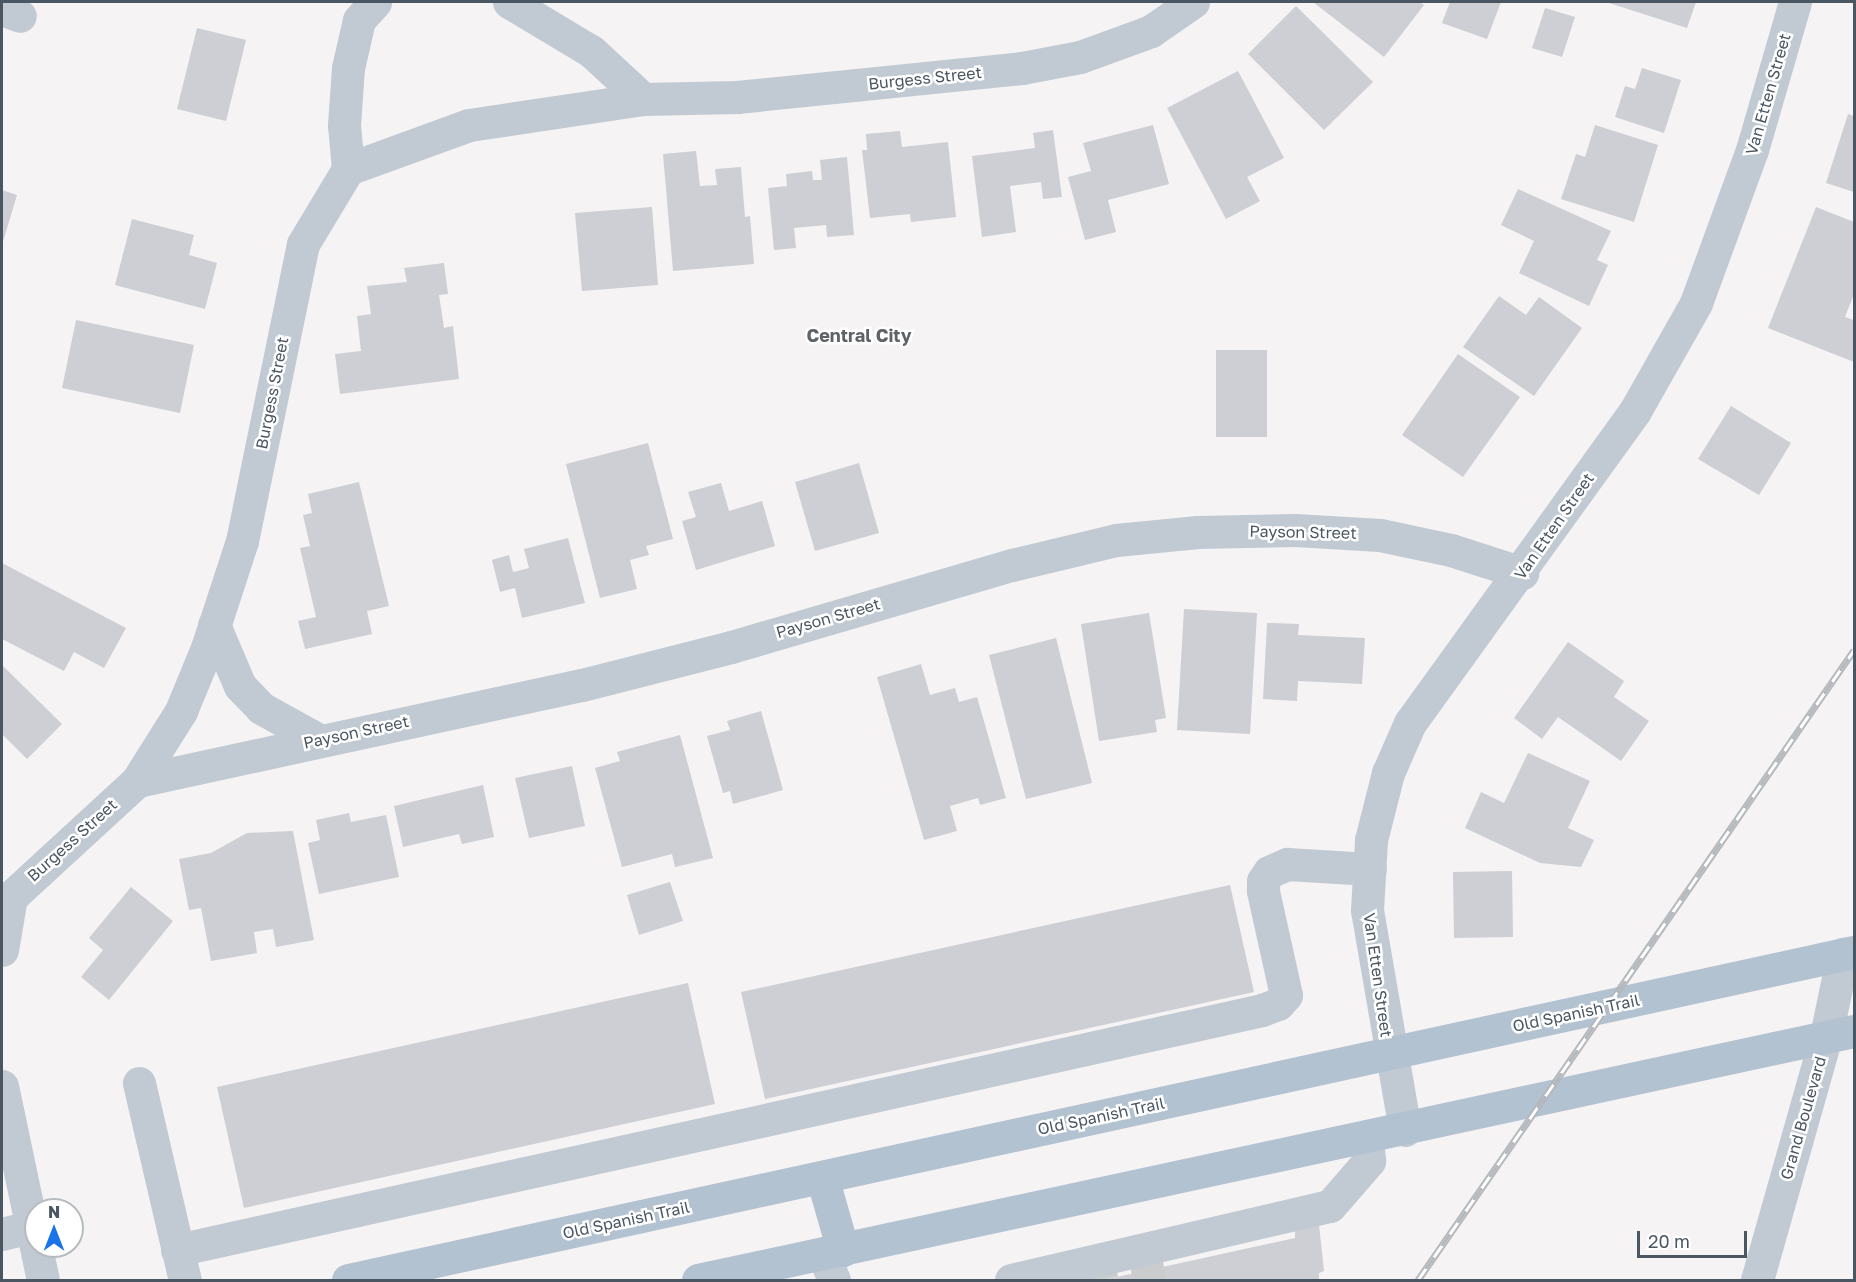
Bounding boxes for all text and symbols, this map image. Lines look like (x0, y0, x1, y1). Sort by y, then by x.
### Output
street label: Van Etten Street (1741, 31, 1795, 157)
street label: Burgess Street (867, 62, 983, 94)
district label: Central City (806, 324, 912, 346)
street label: Burgess Street (252, 335, 292, 451)
street label: Van Etten Street (1510, 469, 1598, 583)
street label: Payson Street (1249, 521, 1357, 543)
street label: Payson Street (774, 594, 882, 642)
street label: Payson Street (302, 711, 410, 753)
street label: Burgess Street (23, 795, 121, 885)
street label: Van Etten Street (1360, 912, 1396, 1038)
street label: Old Spanish Trail (1511, 990, 1641, 1036)
street label: Grand Boulevard (1776, 1054, 1830, 1182)
street label: Old Spanish Trail (1036, 1093, 1166, 1139)
street label: Old Spanish Trail (561, 1197, 691, 1243)
north arrow (24, 1198, 84, 1258)
text: N (48, 1202, 60, 1222)
scale bar (1640, 1219, 1750, 1257)
text: 20 m (1648, 1230, 1690, 1252)

